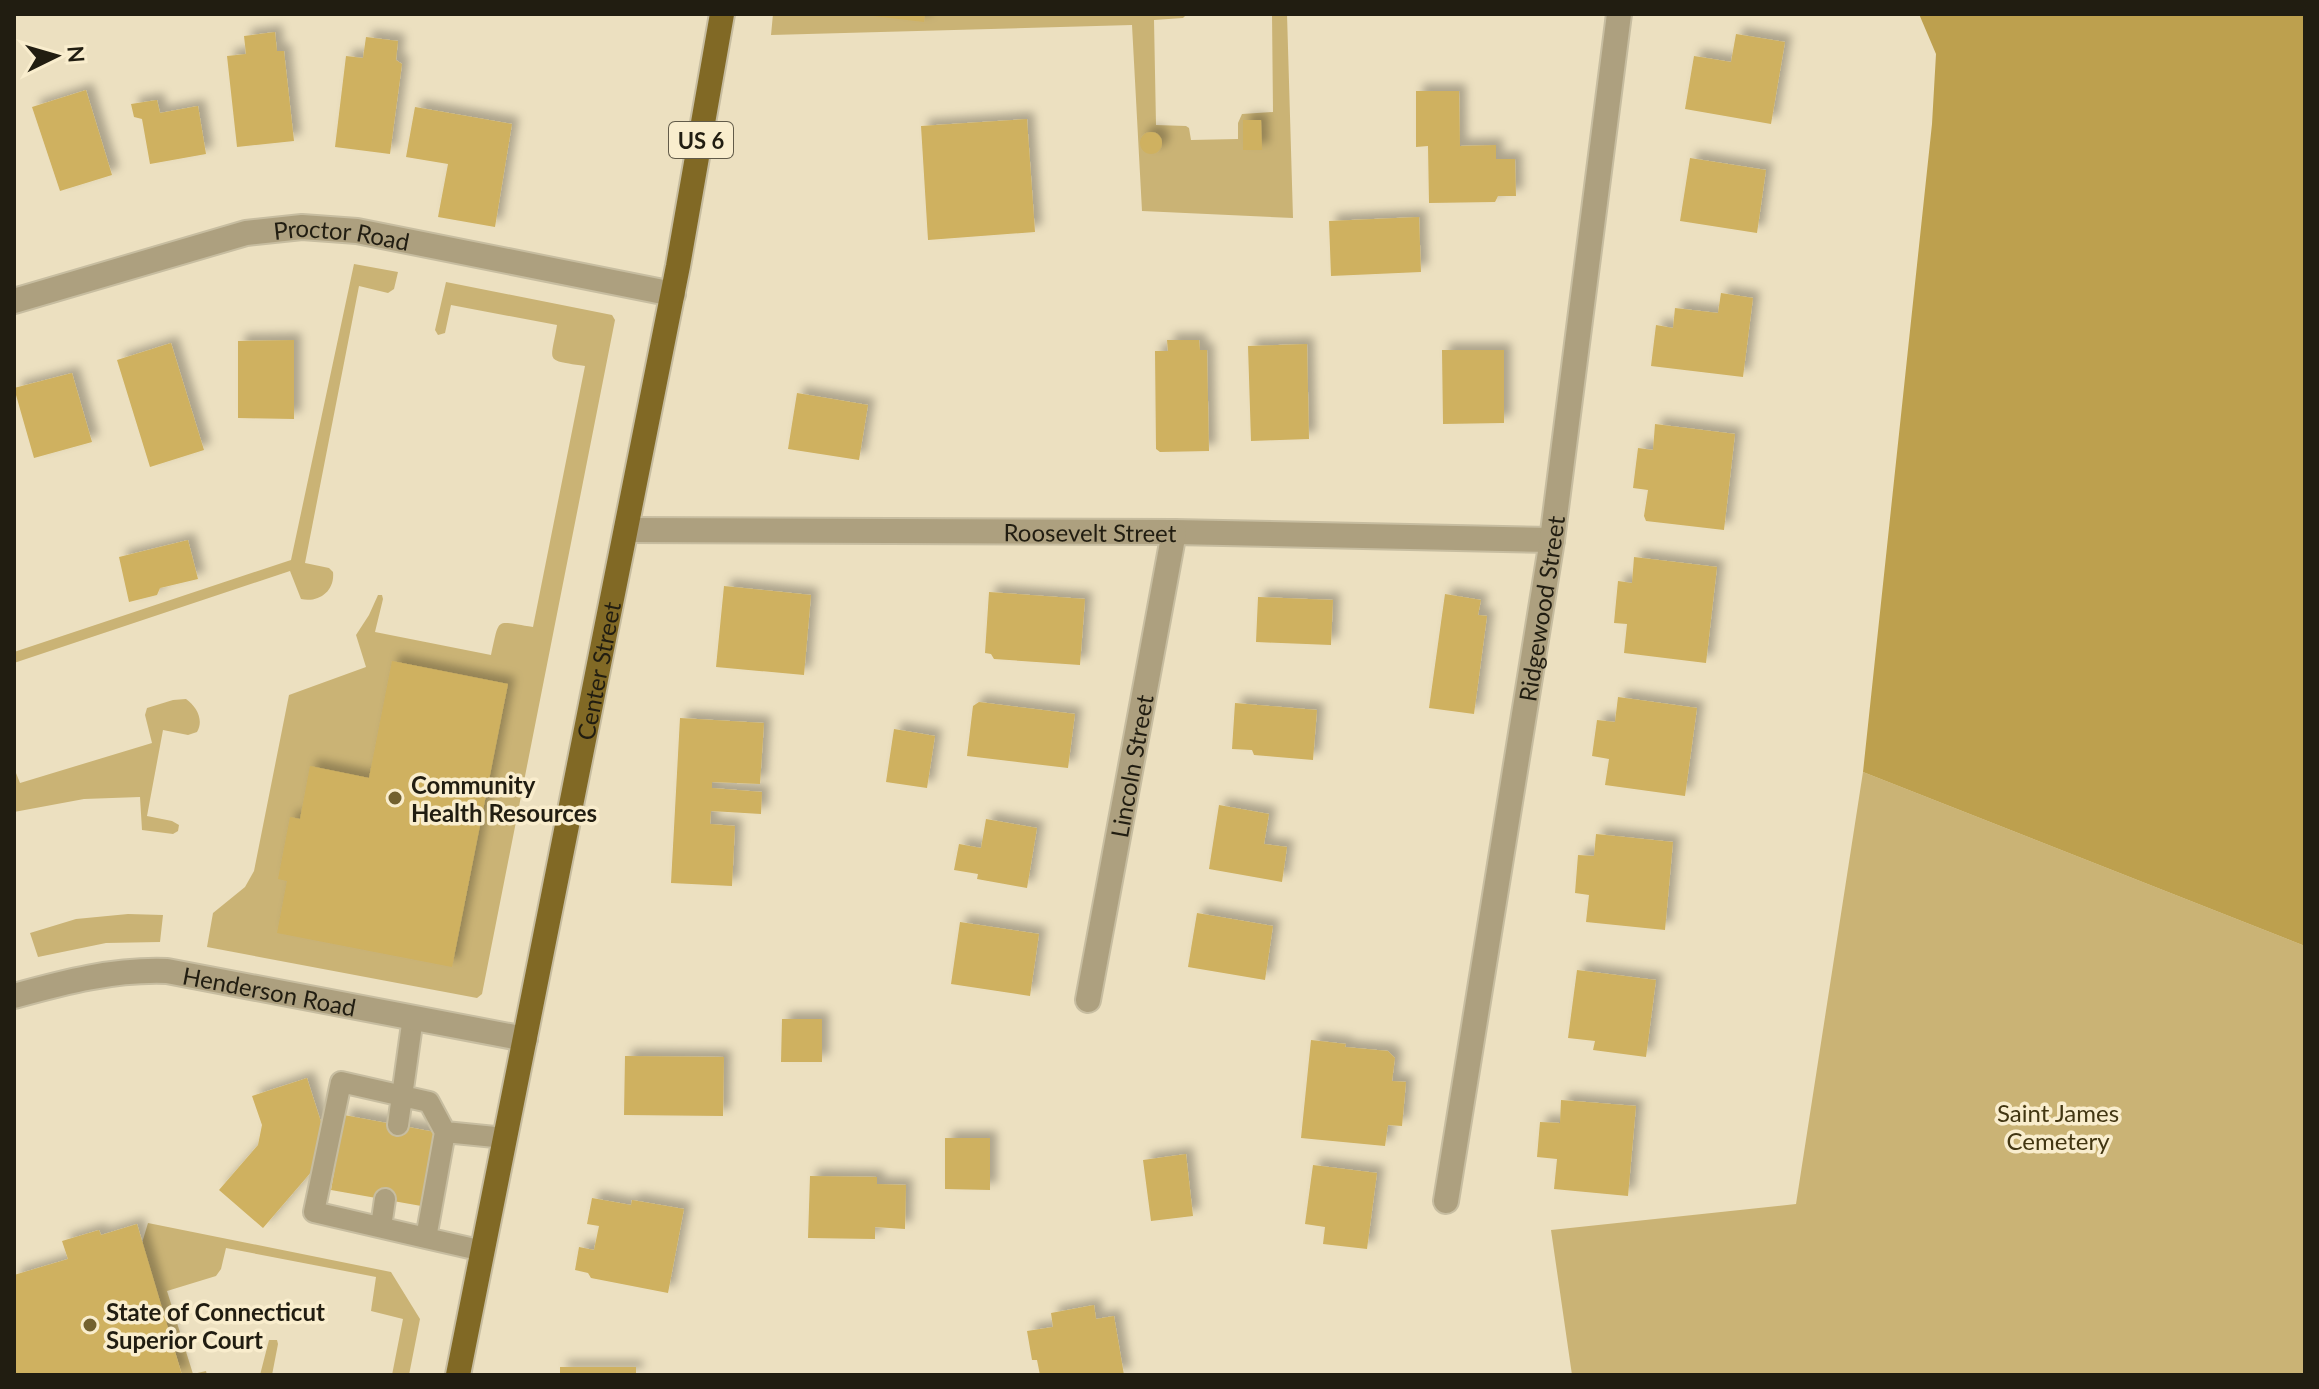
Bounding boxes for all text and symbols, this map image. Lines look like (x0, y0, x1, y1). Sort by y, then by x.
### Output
north arrow (16, 16, 96, 96)
text: N (62, 45, 91, 64)
road number: US 6 (669, 122, 733, 158)
street label: Proctor Road (272, 212, 412, 256)
street label: Ridgewood Street (1512, 514, 1570, 704)
street label: Roosevelt Street (1004, 517, 1177, 547)
street label: Center Street (570, 599, 626, 742)
street label: Lincoln Street (1104, 692, 1158, 840)
place label: Community Health Resources (411, 770, 597, 827)
marker: Community Health Resources (386, 789, 404, 807)
street label: Henderson Road (180, 960, 359, 1021)
park label: Saint James Cemetery (1997, 1098, 2119, 1155)
place label: State of Connecticut Superior Court (106, 1297, 325, 1354)
marker: State of Connecticut Superior Court (81, 1316, 99, 1334)

